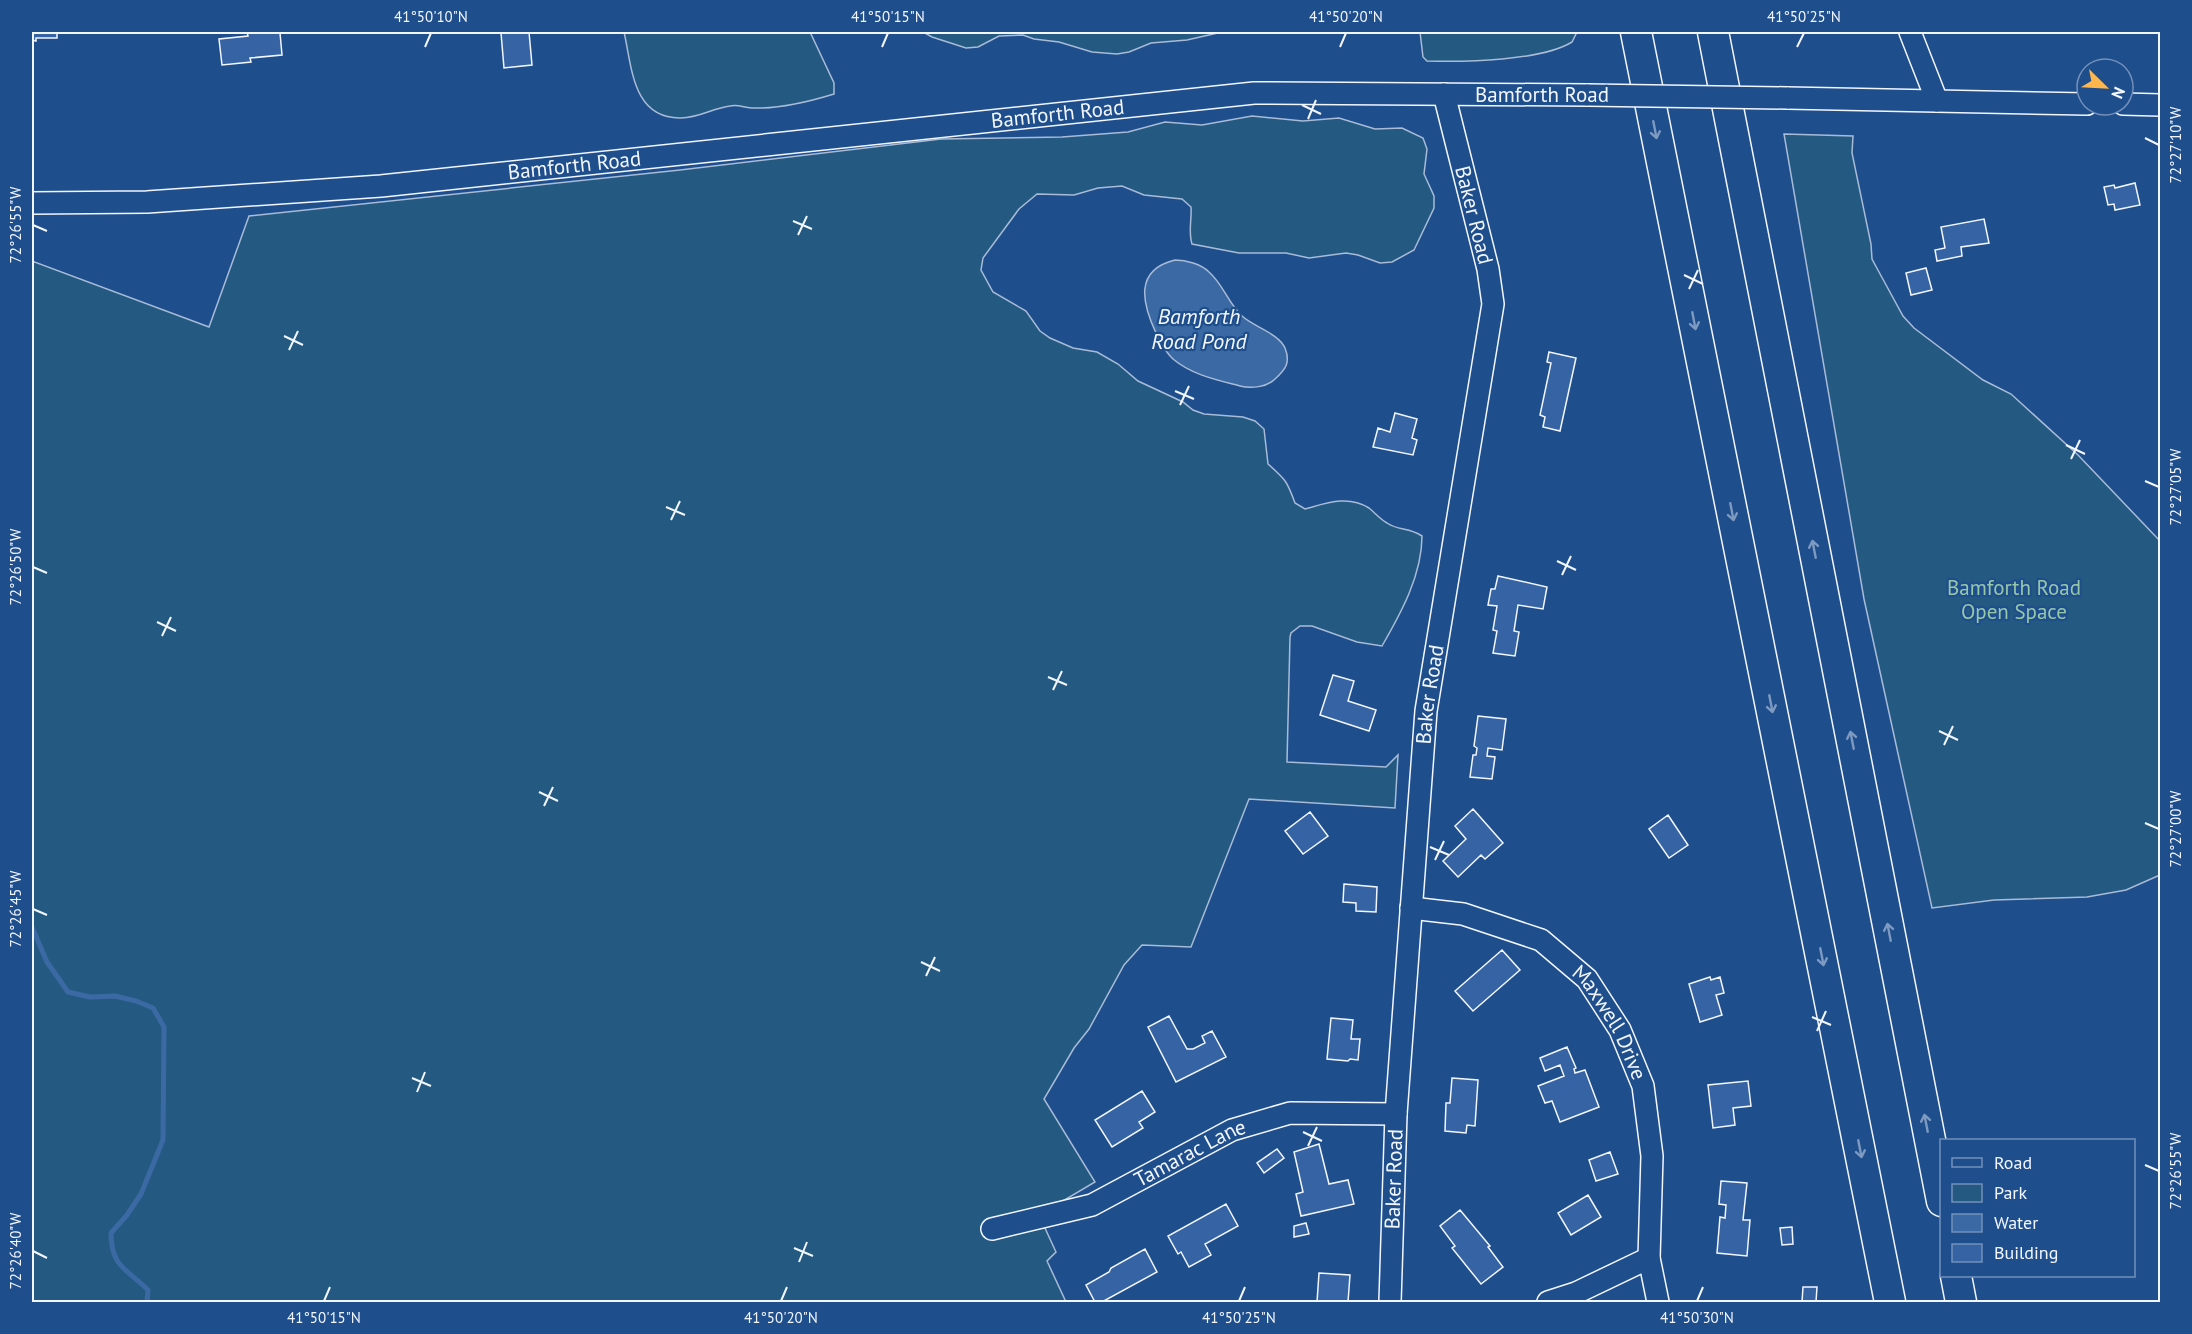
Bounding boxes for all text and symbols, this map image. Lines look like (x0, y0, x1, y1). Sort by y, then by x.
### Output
text: 41°50'10"N (394, 7, 468, 26)
text: 41°50'15"N (851, 7, 925, 26)
text: 41°50'20"N (1309, 7, 1383, 26)
text: 41°50'25"N (1767, 7, 1841, 26)
north arrow (2075, 57, 2135, 117)
street label: Bamforth Road (1475, 81, 1609, 108)
text: N (2107, 84, 2130, 102)
street label: Bamforth Road (990, 93, 1126, 134)
text: 72°27'10"W (2166, 106, 2185, 183)
one-way arrow (1650, 120, 1661, 139)
street label: Bamforth Road (506, 144, 642, 185)
street label: Baker Road (1449, 163, 1500, 267)
text: 72°26'55"W (6, 186, 25, 263)
water label: Bamforth Road Pond (1151, 302, 1248, 355)
one-way arrow (1689, 311, 1700, 331)
text: 72°27'05"W (2166, 448, 2185, 525)
one-way arrow (1727, 502, 1738, 522)
text: 72°26'50"W (6, 528, 25, 605)
one-way arrow (1808, 540, 1819, 559)
park label: Bamforth Road Open Space (1947, 574, 2081, 625)
street label: Baker Road (1410, 643, 1450, 745)
one-way arrow (1766, 693, 1777, 713)
one-way arrow (1846, 731, 1857, 751)
text: 72°27'00"W (2166, 790, 2185, 867)
text: 72°26'45"W (6, 870, 25, 947)
one-way arrow (1883, 922, 1894, 942)
one-way arrow (1817, 947, 1828, 966)
street label: Maxwell Drive (1567, 958, 1653, 1084)
street label: Tamarac Lane (1129, 1113, 1249, 1193)
one-way arrow (1920, 1114, 1931, 1133)
street label: Baker Road (1378, 1128, 1409, 1230)
text: 72°26'55"W (2166, 1132, 2185, 1209)
one-way arrow (1854, 1139, 1866, 1158)
legend (1940, 1139, 2135, 1277)
text: Road (1994, 1151, 2032, 1174)
text: Park (1994, 1181, 2027, 1204)
text: Water (1994, 1211, 2038, 1234)
text: 72°26'40"W (6, 1212, 25, 1289)
text: Building (1994, 1241, 2058, 1264)
text: 41°50'15"N (287, 1308, 361, 1327)
text: 41°50'20"N (744, 1308, 818, 1327)
text: 41°50'25"N (1202, 1308, 1276, 1327)
text: 41°50'30"N (1660, 1308, 1734, 1327)

